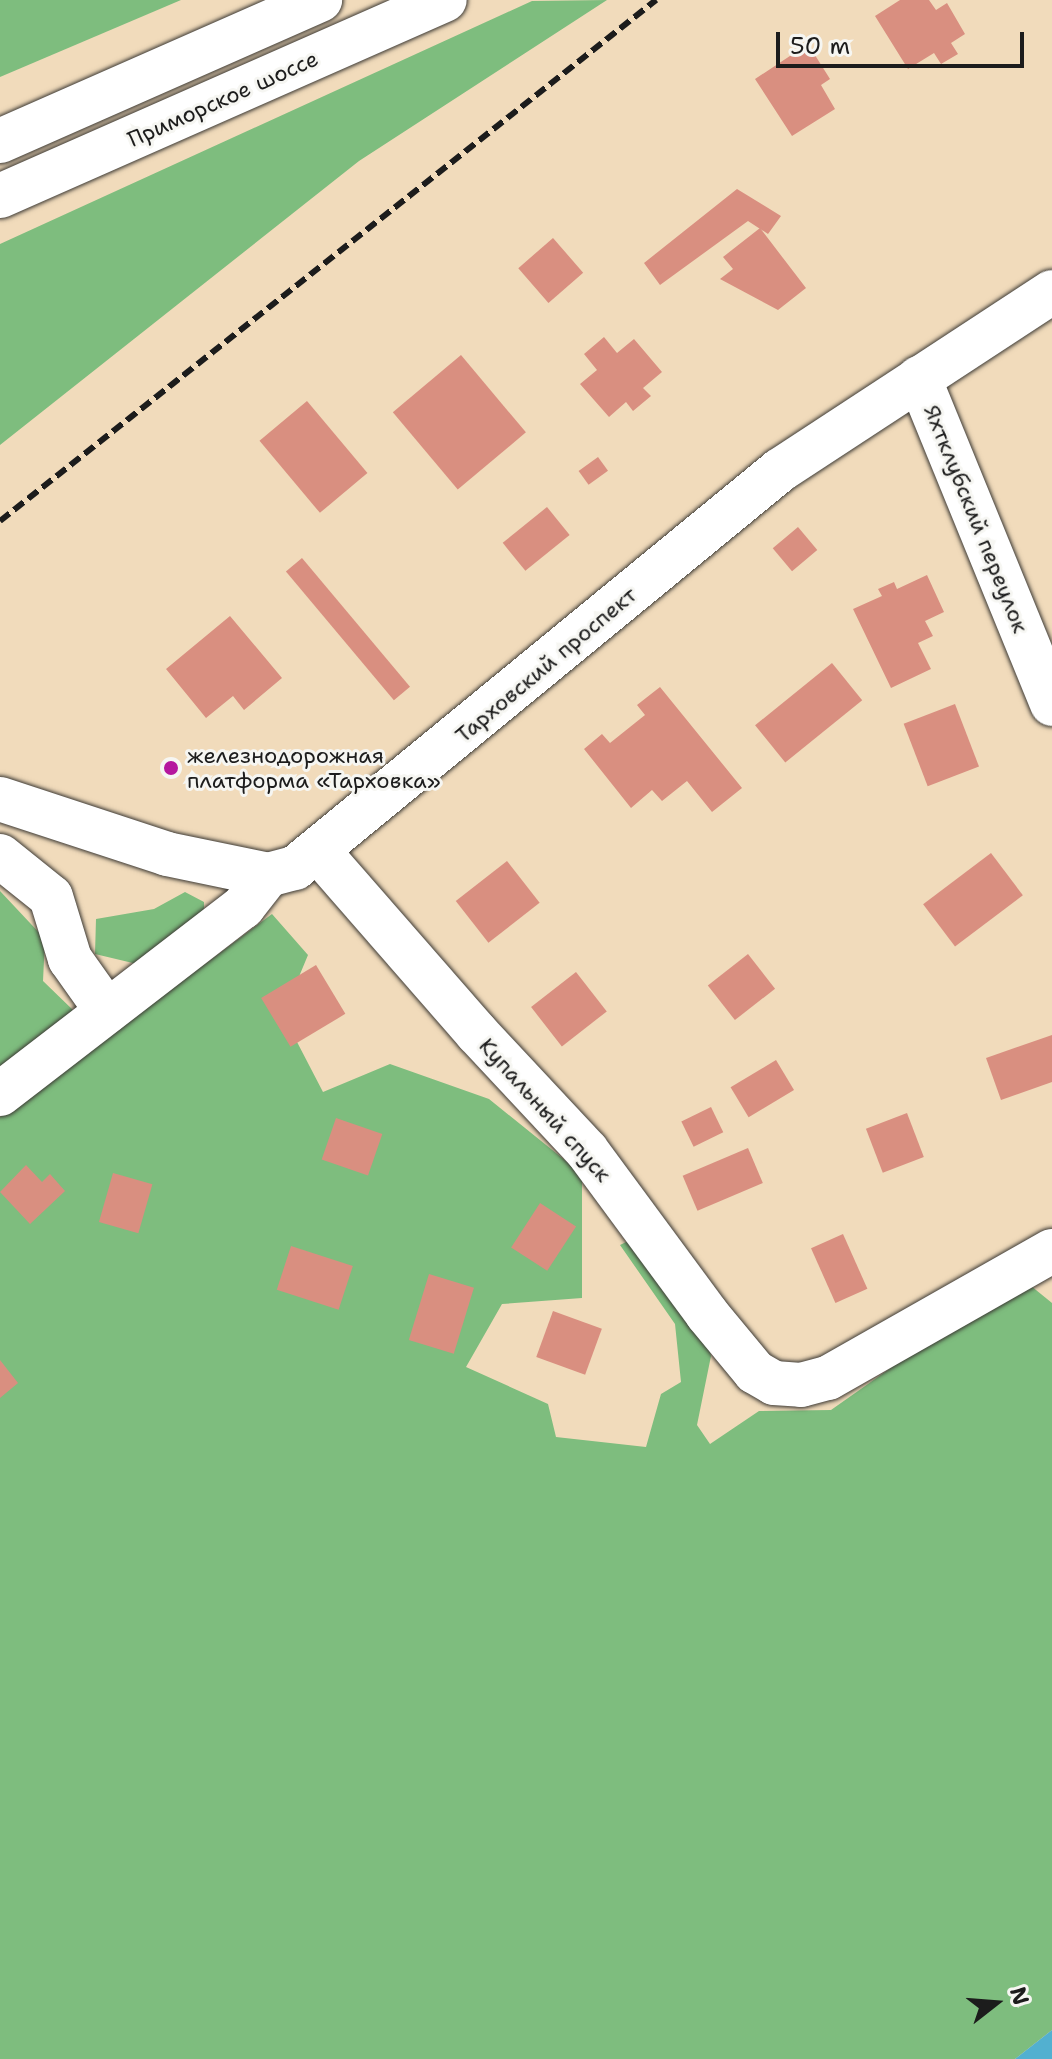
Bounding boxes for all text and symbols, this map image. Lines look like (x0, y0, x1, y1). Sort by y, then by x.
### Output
scale bar (780, 16, 1028, 66)
text: 50 m (790, 30, 850, 62)
street label: Приморское шоссе (124, 45, 322, 153)
street label: Яхтклубский переулок (918, 401, 1034, 637)
street label: Тарховский проспект (450, 582, 642, 748)
place label: железнодорожная платформа «Тарховка» (187, 742, 441, 794)
marker: железнодорожная платформа «Тарховка» (162, 759, 180, 777)
street label: Купальный спуск (473, 1033, 617, 1187)
north arrow (956, 1963, 1036, 2043)
text: N (1003, 1983, 1036, 2008)

